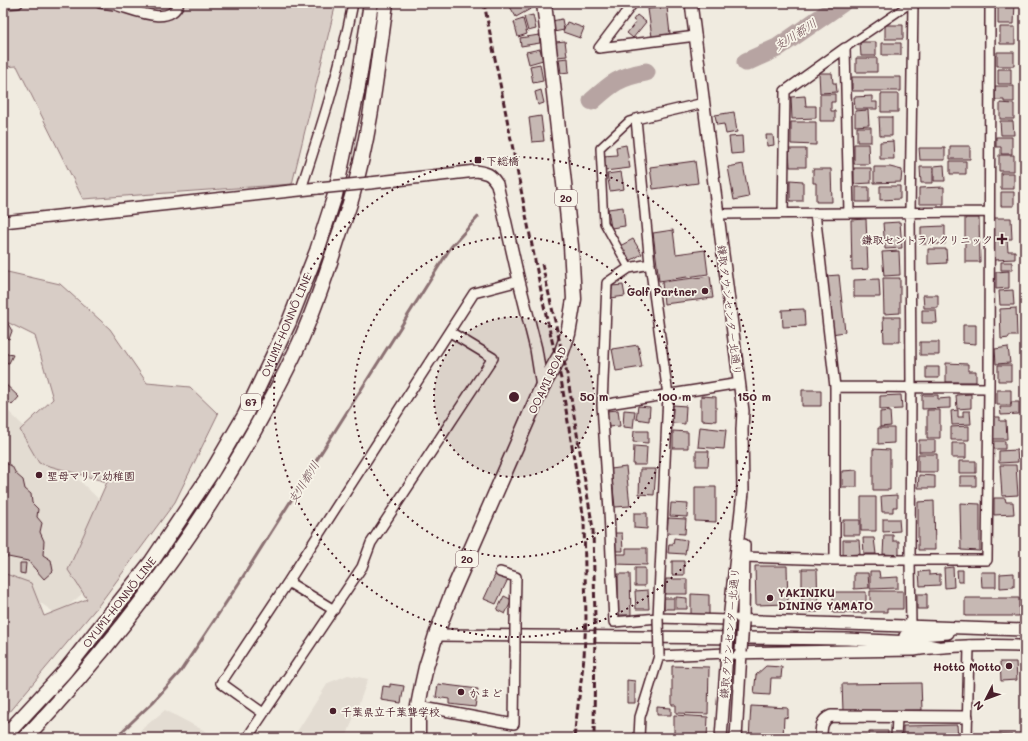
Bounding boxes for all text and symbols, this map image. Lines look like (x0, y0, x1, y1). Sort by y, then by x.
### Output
water label: 支川都川 (771, 14, 819, 54)
place label: 下総橋 (486, 153, 519, 168)
marker: 下総橋 (473, 155, 483, 165)
road number: 20 (555, 190, 577, 206)
place label: 鎌取セントラルクリニック (861, 232, 993, 247)
marker: 鎌取セントラルクリニック (996, 233, 1008, 245)
street label: 鎌取タウンセンター北通り (715, 244, 745, 376)
street label: OYUMI-HONNŌ LINE (257, 271, 315, 379)
place label: Golf Partner (627, 284, 697, 299)
marker: Golf Partner (700, 286, 710, 296)
street label: OOAMI ROAD (524, 344, 570, 416)
text: 50 m (580, 388, 608, 404)
text: 100 m (657, 388, 691, 404)
text: 150 m (737, 388, 771, 404)
centre of rings (507, 390, 521, 404)
road number: 67 (241, 394, 261, 410)
water label: 支川都川 (283, 457, 323, 507)
place label: 聖母マリア幼稚園 (47, 468, 135, 483)
marker: 聖母マリア幼稚園 (34, 470, 44, 480)
road number: 20 (456, 551, 478, 567)
street label: OYUMI-HONNŌ LINE (79, 553, 159, 651)
street label: 鎌取タウンセンター北通り (716, 567, 742, 699)
place label: YAKINIKU DINING YAMATO (778, 585, 873, 613)
marker: YAKINIKU DINING YAMATO (765, 593, 775, 603)
place label: Hotto Motto (933, 659, 1001, 674)
marker: Hotto Motto (1004, 661, 1014, 671)
north arrow (966, 679, 1006, 719)
place label: かまど (469, 685, 502, 700)
marker: かまど (456, 687, 466, 697)
text: N (970, 698, 987, 714)
place label: 千葉県立千葉聾学校 (341, 704, 440, 719)
marker: 千葉県立千葉聾学校 (328, 706, 338, 716)

